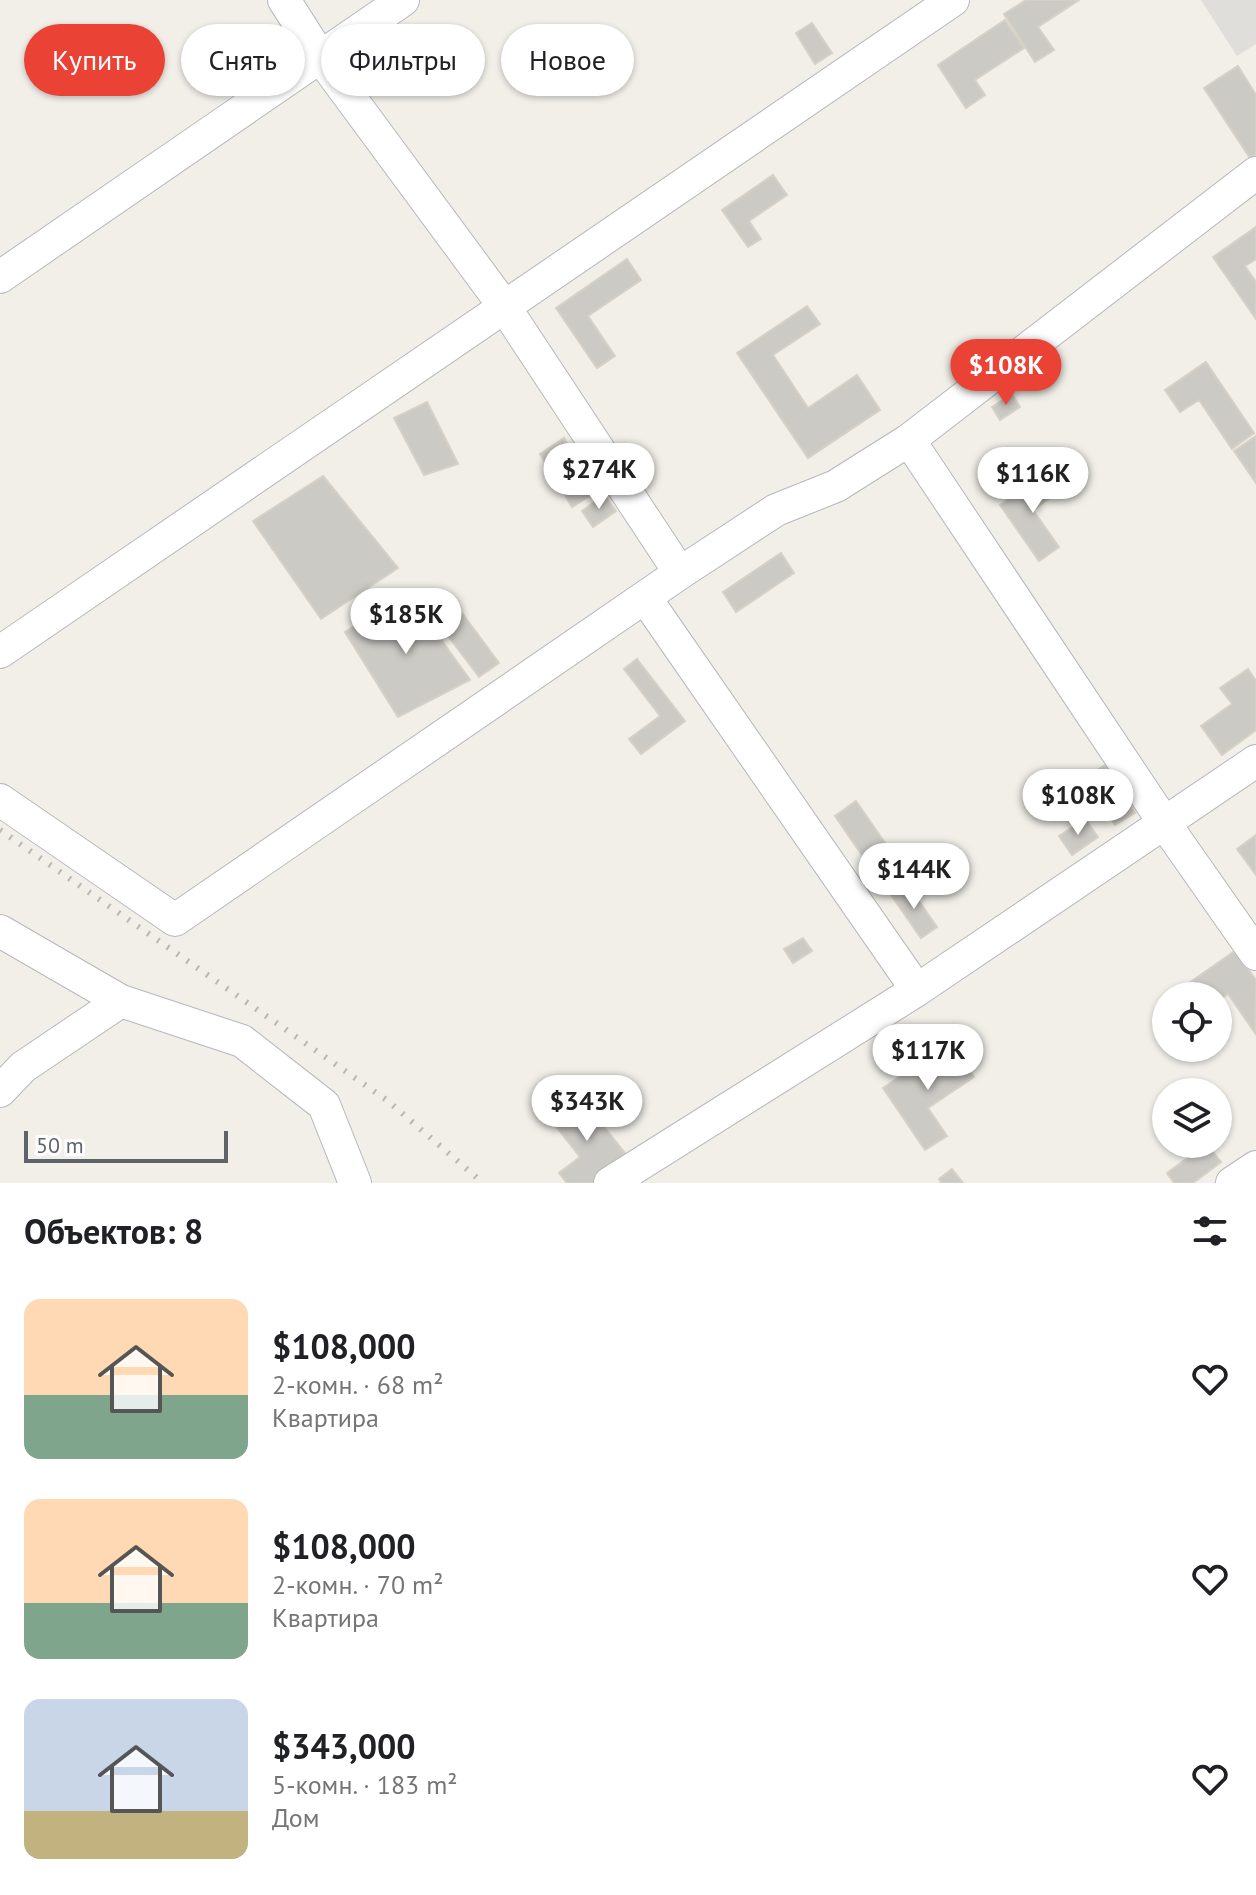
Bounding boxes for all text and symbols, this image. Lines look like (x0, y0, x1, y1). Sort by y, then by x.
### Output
chip: Купить (24, 24, 165, 96)
chip: Снять (181, 24, 305, 96)
chip: Фильтры (321, 24, 485, 96)
chip: Новое (501, 24, 634, 96)
pin: $108K (950, 339, 1062, 407)
text: $108K (968, 348, 1044, 381)
pin: $274K (543, 443, 655, 511)
pin: $116K (977, 447, 1089, 515)
text: $274K (561, 452, 637, 485)
text: $116K (995, 456, 1071, 489)
pin: $185K (350, 588, 462, 656)
text: $185K (368, 597, 444, 630)
pin: $108K (1022, 769, 1134, 837)
text: $108K (1040, 778, 1116, 811)
pin: $144K (858, 843, 970, 911)
text: $144K (876, 852, 952, 885)
map controls (1152, 982, 1232, 1158)
button: locate (1152, 982, 1232, 1062)
pin: $117K (872, 1024, 984, 1092)
text: $117K (890, 1033, 966, 1066)
pin: $343K (531, 1075, 643, 1143)
button: layers (1152, 1078, 1232, 1158)
text: $343K (549, 1084, 625, 1117)
scale bar (24, 1127, 228, 1163)
text: 50 m (36, 1131, 84, 1159)
text: Объектов: 8 (24, 1209, 203, 1253)
icon: filters (1188, 1209, 1232, 1253)
text: $108,000 (272, 1324, 416, 1368)
icon: home (88, 1331, 184, 1427)
icon: heart (1188, 1357, 1232, 1401)
text: 2-комн. · 68 m² (272, 1368, 443, 1401)
text: Квартира (272, 1401, 379, 1434)
text: $108,000 (272, 1524, 416, 1568)
icon: home (88, 1531, 184, 1627)
icon: heart (1188, 1557, 1232, 1601)
text: 2-комн. · 70 m² (272, 1568, 443, 1601)
text: Квартира (272, 1601, 379, 1634)
text: $343,000 (272, 1724, 416, 1768)
icon: home (88, 1731, 184, 1827)
icon: heart (1188, 1757, 1232, 1801)
text: 5-комн. · 183 m² (272, 1768, 458, 1801)
text: Дом (272, 1801, 320, 1834)

